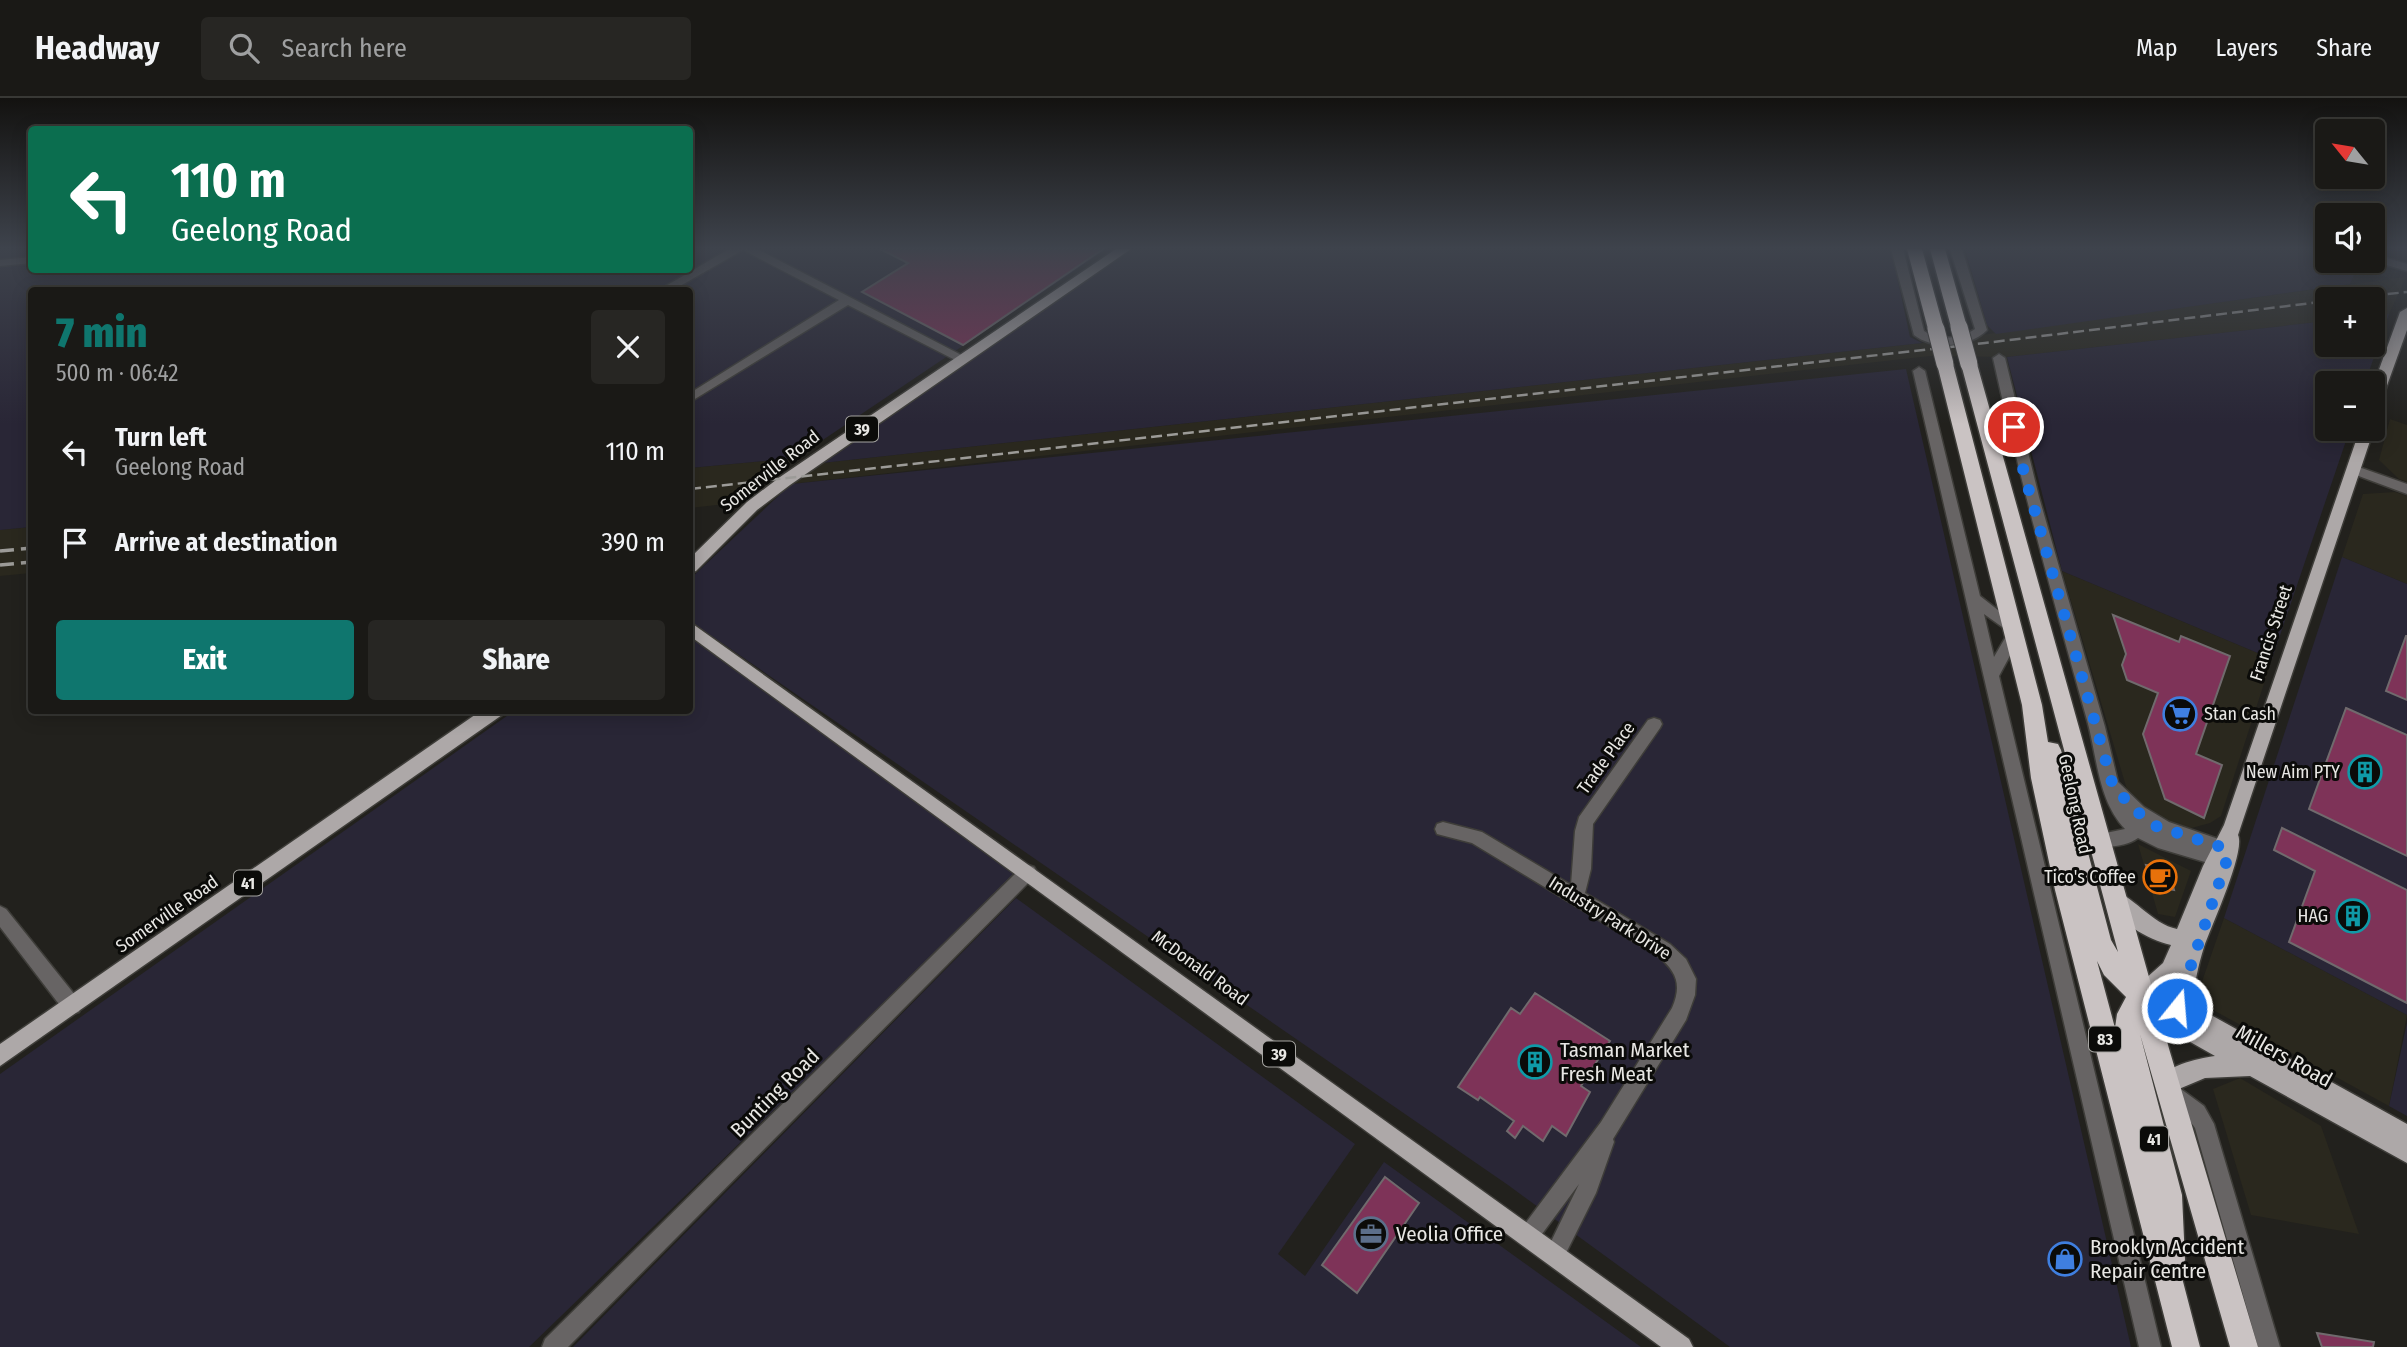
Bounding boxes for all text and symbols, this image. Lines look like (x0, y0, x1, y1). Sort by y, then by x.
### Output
search box (201, 17, 691, 80)
text: Headway (35, 28, 159, 68)
icon: search (225, 29, 263, 67)
text: Search here (281, 33, 407, 64)
text: Map (2136, 34, 2178, 62)
text: Layers (2216, 34, 2278, 62)
text: Share (2316, 34, 2372, 62)
north arrow (2315, 119, 2385, 189)
map controls (2315, 119, 2385, 441)
text: 110 m (171, 151, 286, 210)
icon: left (56, 154, 147, 245)
button: sound (2315, 203, 2385, 273)
text: Geelong Road (171, 211, 352, 249)
button: + (2315, 287, 2385, 357)
text: 7 min (56, 308, 147, 358)
button: close (591, 310, 665, 384)
text: 500 m · 06:42 (56, 359, 178, 387)
button: − (2315, 371, 2385, 441)
pin (1984, 397, 2044, 457)
icon: arrive (1995, 408, 2033, 446)
road number: 39 (846, 416, 878, 442)
text: Turn left (115, 422, 207, 453)
street label: Somerville Road (716, 425, 824, 517)
icon: left (56, 433, 94, 471)
text: 110 m (605, 436, 665, 467)
text: Geelong Road (115, 453, 245, 481)
icon: arrive (56, 524, 94, 562)
text: Arrive at destination (115, 527, 338, 558)
text: 390 m (601, 527, 665, 558)
street label: Francis Street (2245, 582, 2297, 684)
button: Exit (56, 620, 354, 700)
button: Share (368, 620, 665, 700)
supermarket icon: Stan Cash (2161, 695, 2199, 733)
place label: Stan Cash (2204, 703, 2276, 725)
street label: Trade Place (1572, 717, 1640, 798)
street label: Geelong Road (2054, 752, 2096, 856)
building icon: New Aim PTY (2346, 753, 2384, 791)
place label: New Aim PTY (2246, 761, 2340, 783)
cafe icon: Tico's Coffee (2141, 858, 2179, 896)
place label: Tico's Coffee (2044, 866, 2136, 888)
road number: 41 (234, 870, 262, 896)
street label: Somerville Road (112, 871, 222, 957)
street label: Industry Park Drive (1545, 872, 1675, 964)
building icon: HAG (2334, 897, 2372, 935)
place label: HAG (2297, 905, 2328, 927)
street label: McDonald Road (1147, 925, 1253, 1011)
position arrow (2140, 971, 2214, 1045)
street label: Millers Road (2231, 1019, 2337, 1093)
road number: 83 (2089, 1026, 2121, 1051)
place label: Tasman Market Fresh Meat (1560, 1037, 1690, 1087)
road number: 39 (1263, 1042, 1295, 1066)
street label: Bunting Road (725, 1043, 825, 1143)
building icon: Tasman Market Fresh Meat (1516, 1043, 1554, 1081)
road number: 41 (2140, 1126, 2168, 1152)
office icon: Veolia Office (1352, 1215, 1390, 1253)
place label: Veolia Office (1396, 1221, 1503, 1247)
place label: Brooklyn Accident Repair Centre (2090, 1234, 2244, 1284)
shop icon: Brooklyn Accident Repair Centre (2046, 1240, 2084, 1278)

